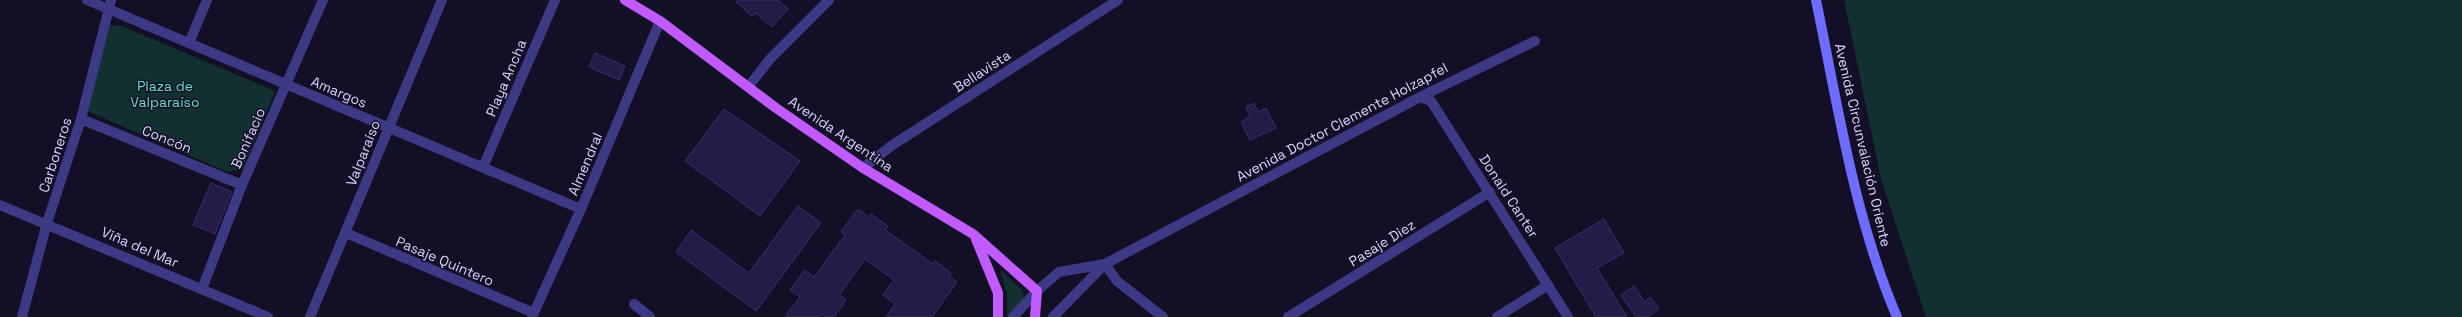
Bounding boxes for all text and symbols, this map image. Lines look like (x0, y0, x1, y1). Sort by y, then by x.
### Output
street label: Playa Ancha (482, 37, 530, 119)
street label: Avenida Circunvalación Oriente (1831, 42, 1895, 248)
street label: Bellavista (950, 46, 1014, 96)
street label: Avenida Doctor Clemente Holzapfel (1233, 58, 1451, 186)
street label: Amargos (308, 72, 370, 112)
park label: Plaza de Valparaíso (130, 77, 200, 111)
street label: Avenida Argentina (785, 92, 897, 176)
street label: Bonifacio (227, 105, 269, 171)
street label: Carboneros (34, 115, 76, 195)
street label: Valparaíso (342, 118, 384, 188)
street label: Concón (140, 121, 194, 157)
street label: Almendral (564, 130, 606, 198)
street label: Donald Canter (1475, 151, 1543, 241)
street label: Pasaje Diez (1345, 215, 1419, 271)
street label: Viña del Mar (99, 223, 181, 271)
street label: Pasaje Quintero (393, 232, 497, 290)

